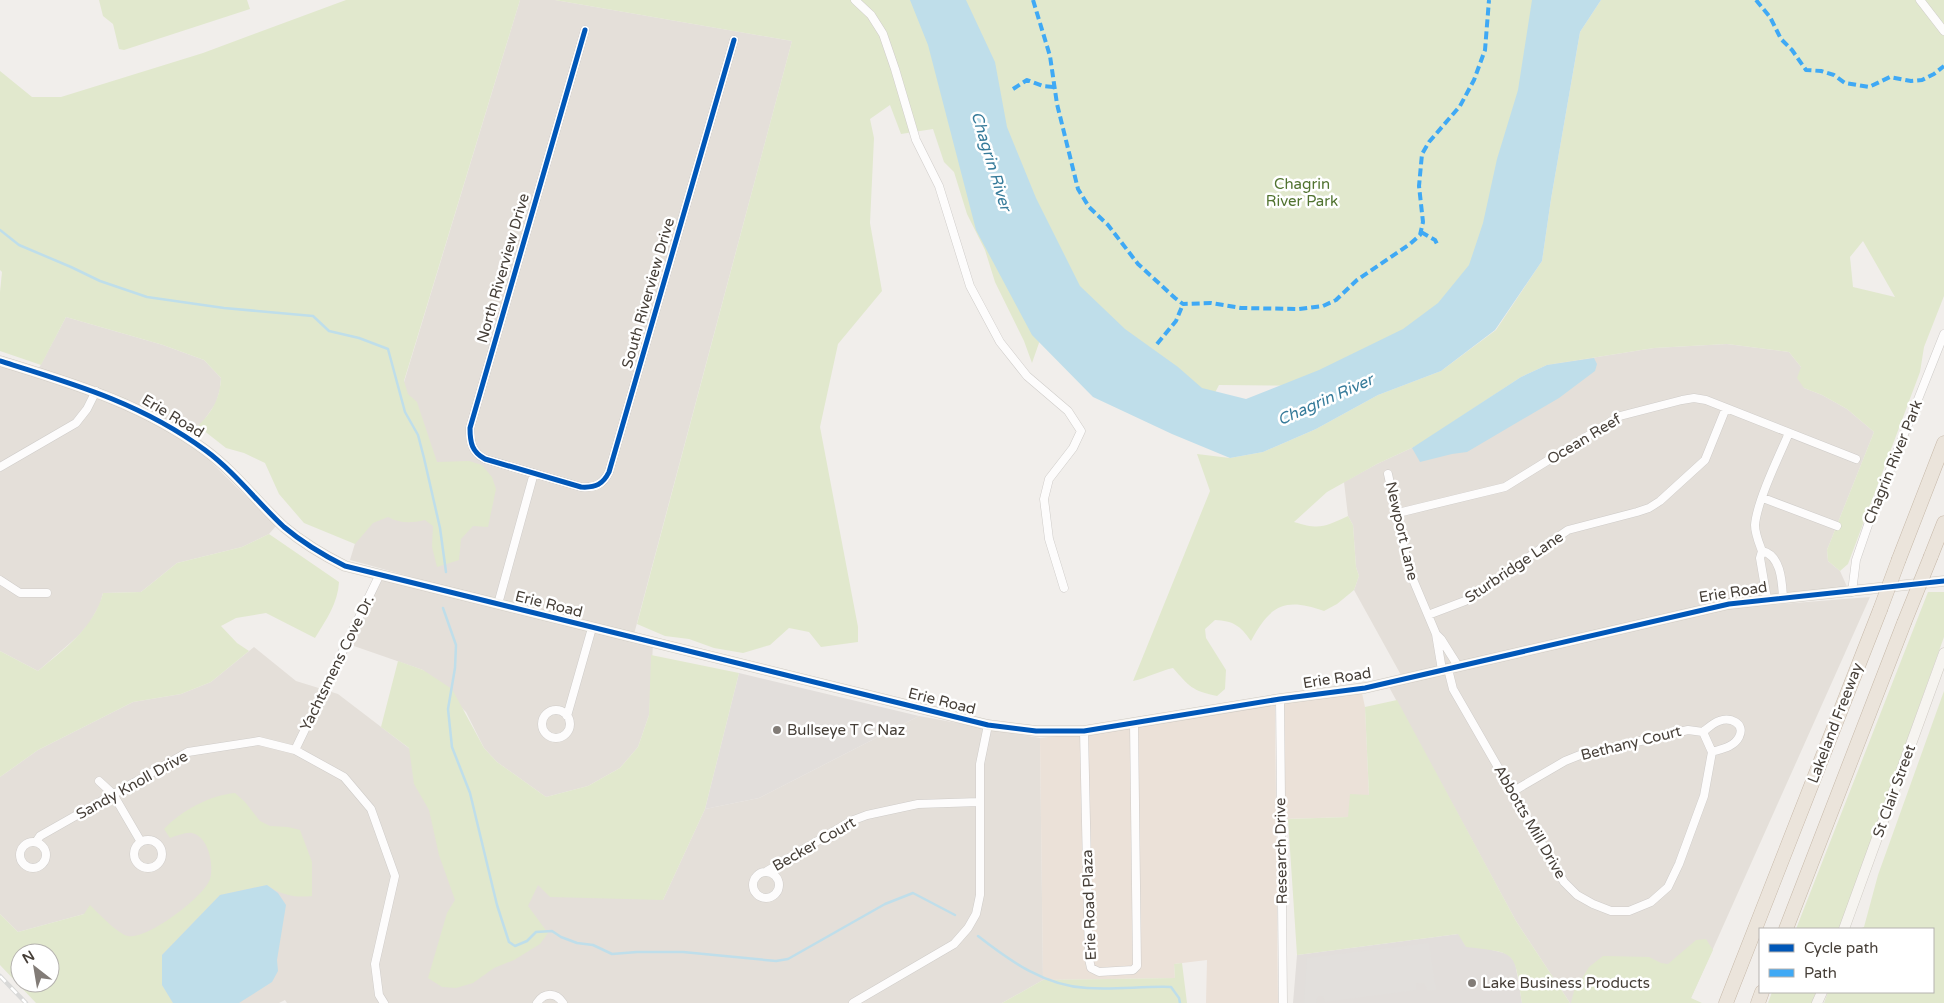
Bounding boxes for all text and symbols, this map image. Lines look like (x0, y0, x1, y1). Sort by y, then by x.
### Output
water label: Chagrin River (966, 109, 1016, 215)
park label: Chagrin River Park (1266, 175, 1338, 210)
street label: North Riverview Drive (473, 191, 533, 345)
street label: South Riverview Drive (618, 216, 678, 370)
water label: Chagrin River (1274, 369, 1378, 430)
street label: Erie Road (139, 391, 207, 441)
street label: Chagrin River Park (1860, 397, 1926, 527)
street label: Ocean Reef (1544, 410, 1625, 468)
street label: Newport Lane (1382, 480, 1422, 582)
street label: Sturbridge Lane (1462, 528, 1566, 606)
street label: Erie Road (1698, 578, 1768, 606)
street label: Erie Road (513, 587, 585, 621)
street label: Yachtsmens Cove Dr. (296, 592, 378, 734)
street label: Lakeland Freeway (1804, 660, 1866, 786)
street label: Erie Road (1302, 664, 1372, 692)
street label: Erie Road (906, 684, 978, 718)
place label: Bullseye T C Naz (787, 721, 905, 739)
street label: Bethany Court (1579, 722, 1683, 764)
marker: Bullseye T C Naz (771, 724, 783, 736)
street label: St Clair Street (1869, 742, 1919, 840)
street label: Sandy Knoll Drive (73, 747, 191, 823)
street label: Abbotts Mill Drive (1490, 762, 1570, 882)
street label: Research Drive (1271, 797, 1291, 905)
street label: Becker Court (769, 813, 859, 875)
street label: Erie Road Plaza (1078, 849, 1100, 961)
legend (1759, 928, 1934, 993)
text: Cycle path (1804, 939, 1878, 957)
north arrow (10, 943, 60, 993)
text: N (19, 947, 38, 967)
text: Path (1804, 964, 1837, 982)
place label: Lake Business Products (1482, 974, 1650, 992)
marker: Lake Business Products (1466, 977, 1478, 989)

